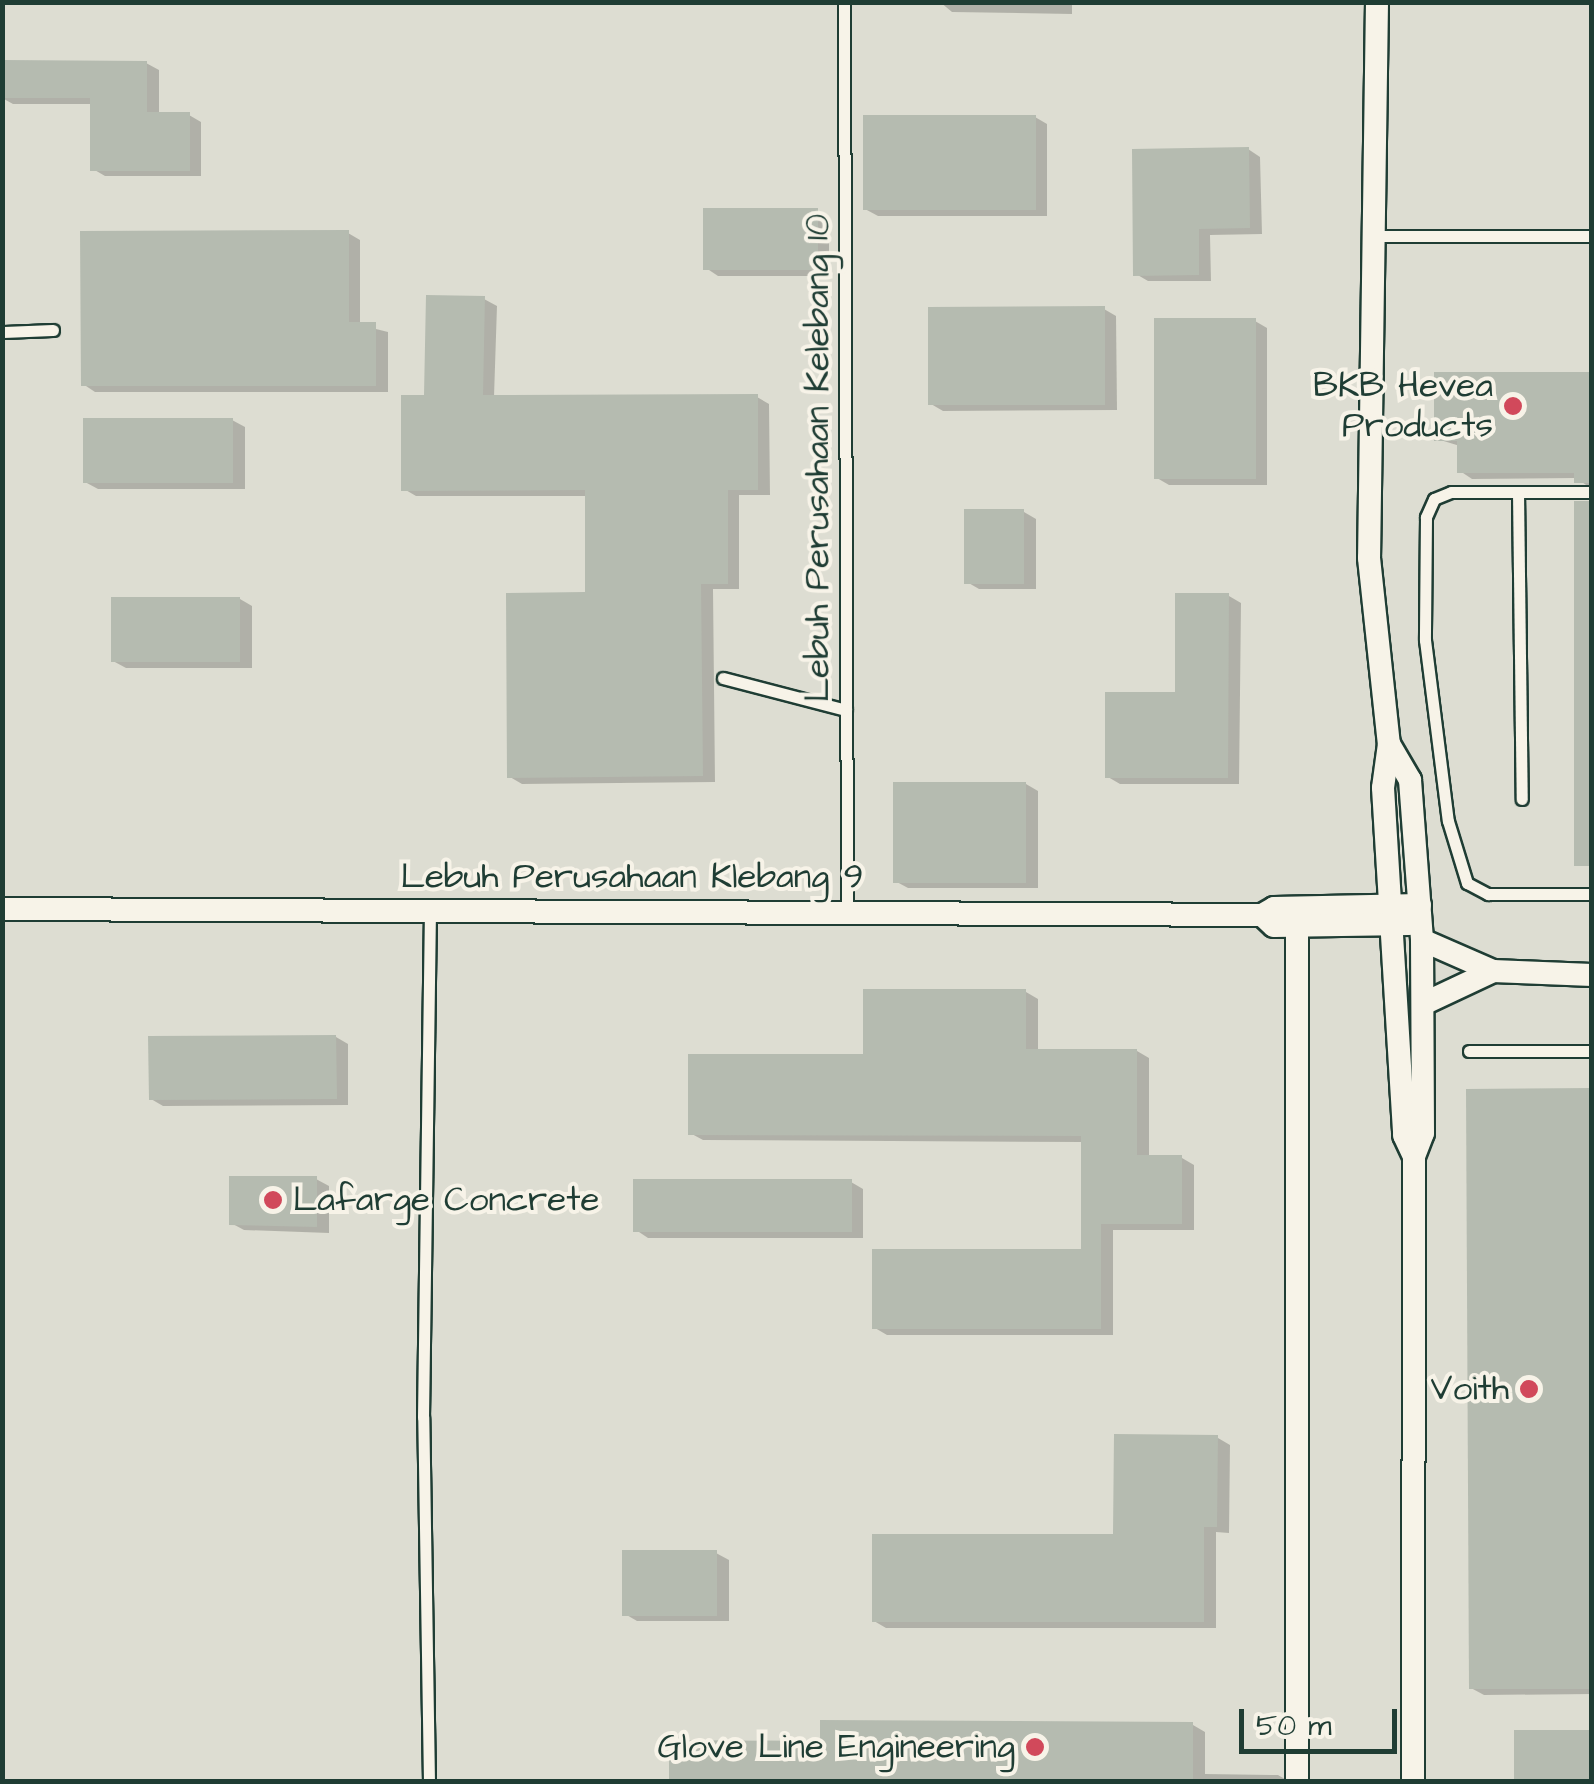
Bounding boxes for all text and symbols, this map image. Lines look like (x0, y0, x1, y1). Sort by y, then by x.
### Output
street label: Lebuh Perusahaan Kelebang 10 (797, 214, 839, 702)
place label: BKB Hevea Products (1313, 365, 1493, 447)
marker: BKB Hevea Products (1502, 395, 1524, 417)
street label: Lebuh Perusahaan Klebang 9 (401, 856, 863, 898)
place label: Lafarge Concrete (293, 1179, 599, 1221)
marker: Lafarge Concrete (262, 1189, 284, 1211)
place label: Voith (1431, 1368, 1509, 1410)
marker: Voith (1518, 1378, 1540, 1400)
scale bar (1244, 1689, 1402, 1751)
text: 50 m (1256, 1705, 1332, 1747)
place label: Glove Line Engineering (657, 1726, 1015, 1768)
marker: Glove Line Engineering (1024, 1736, 1046, 1758)

